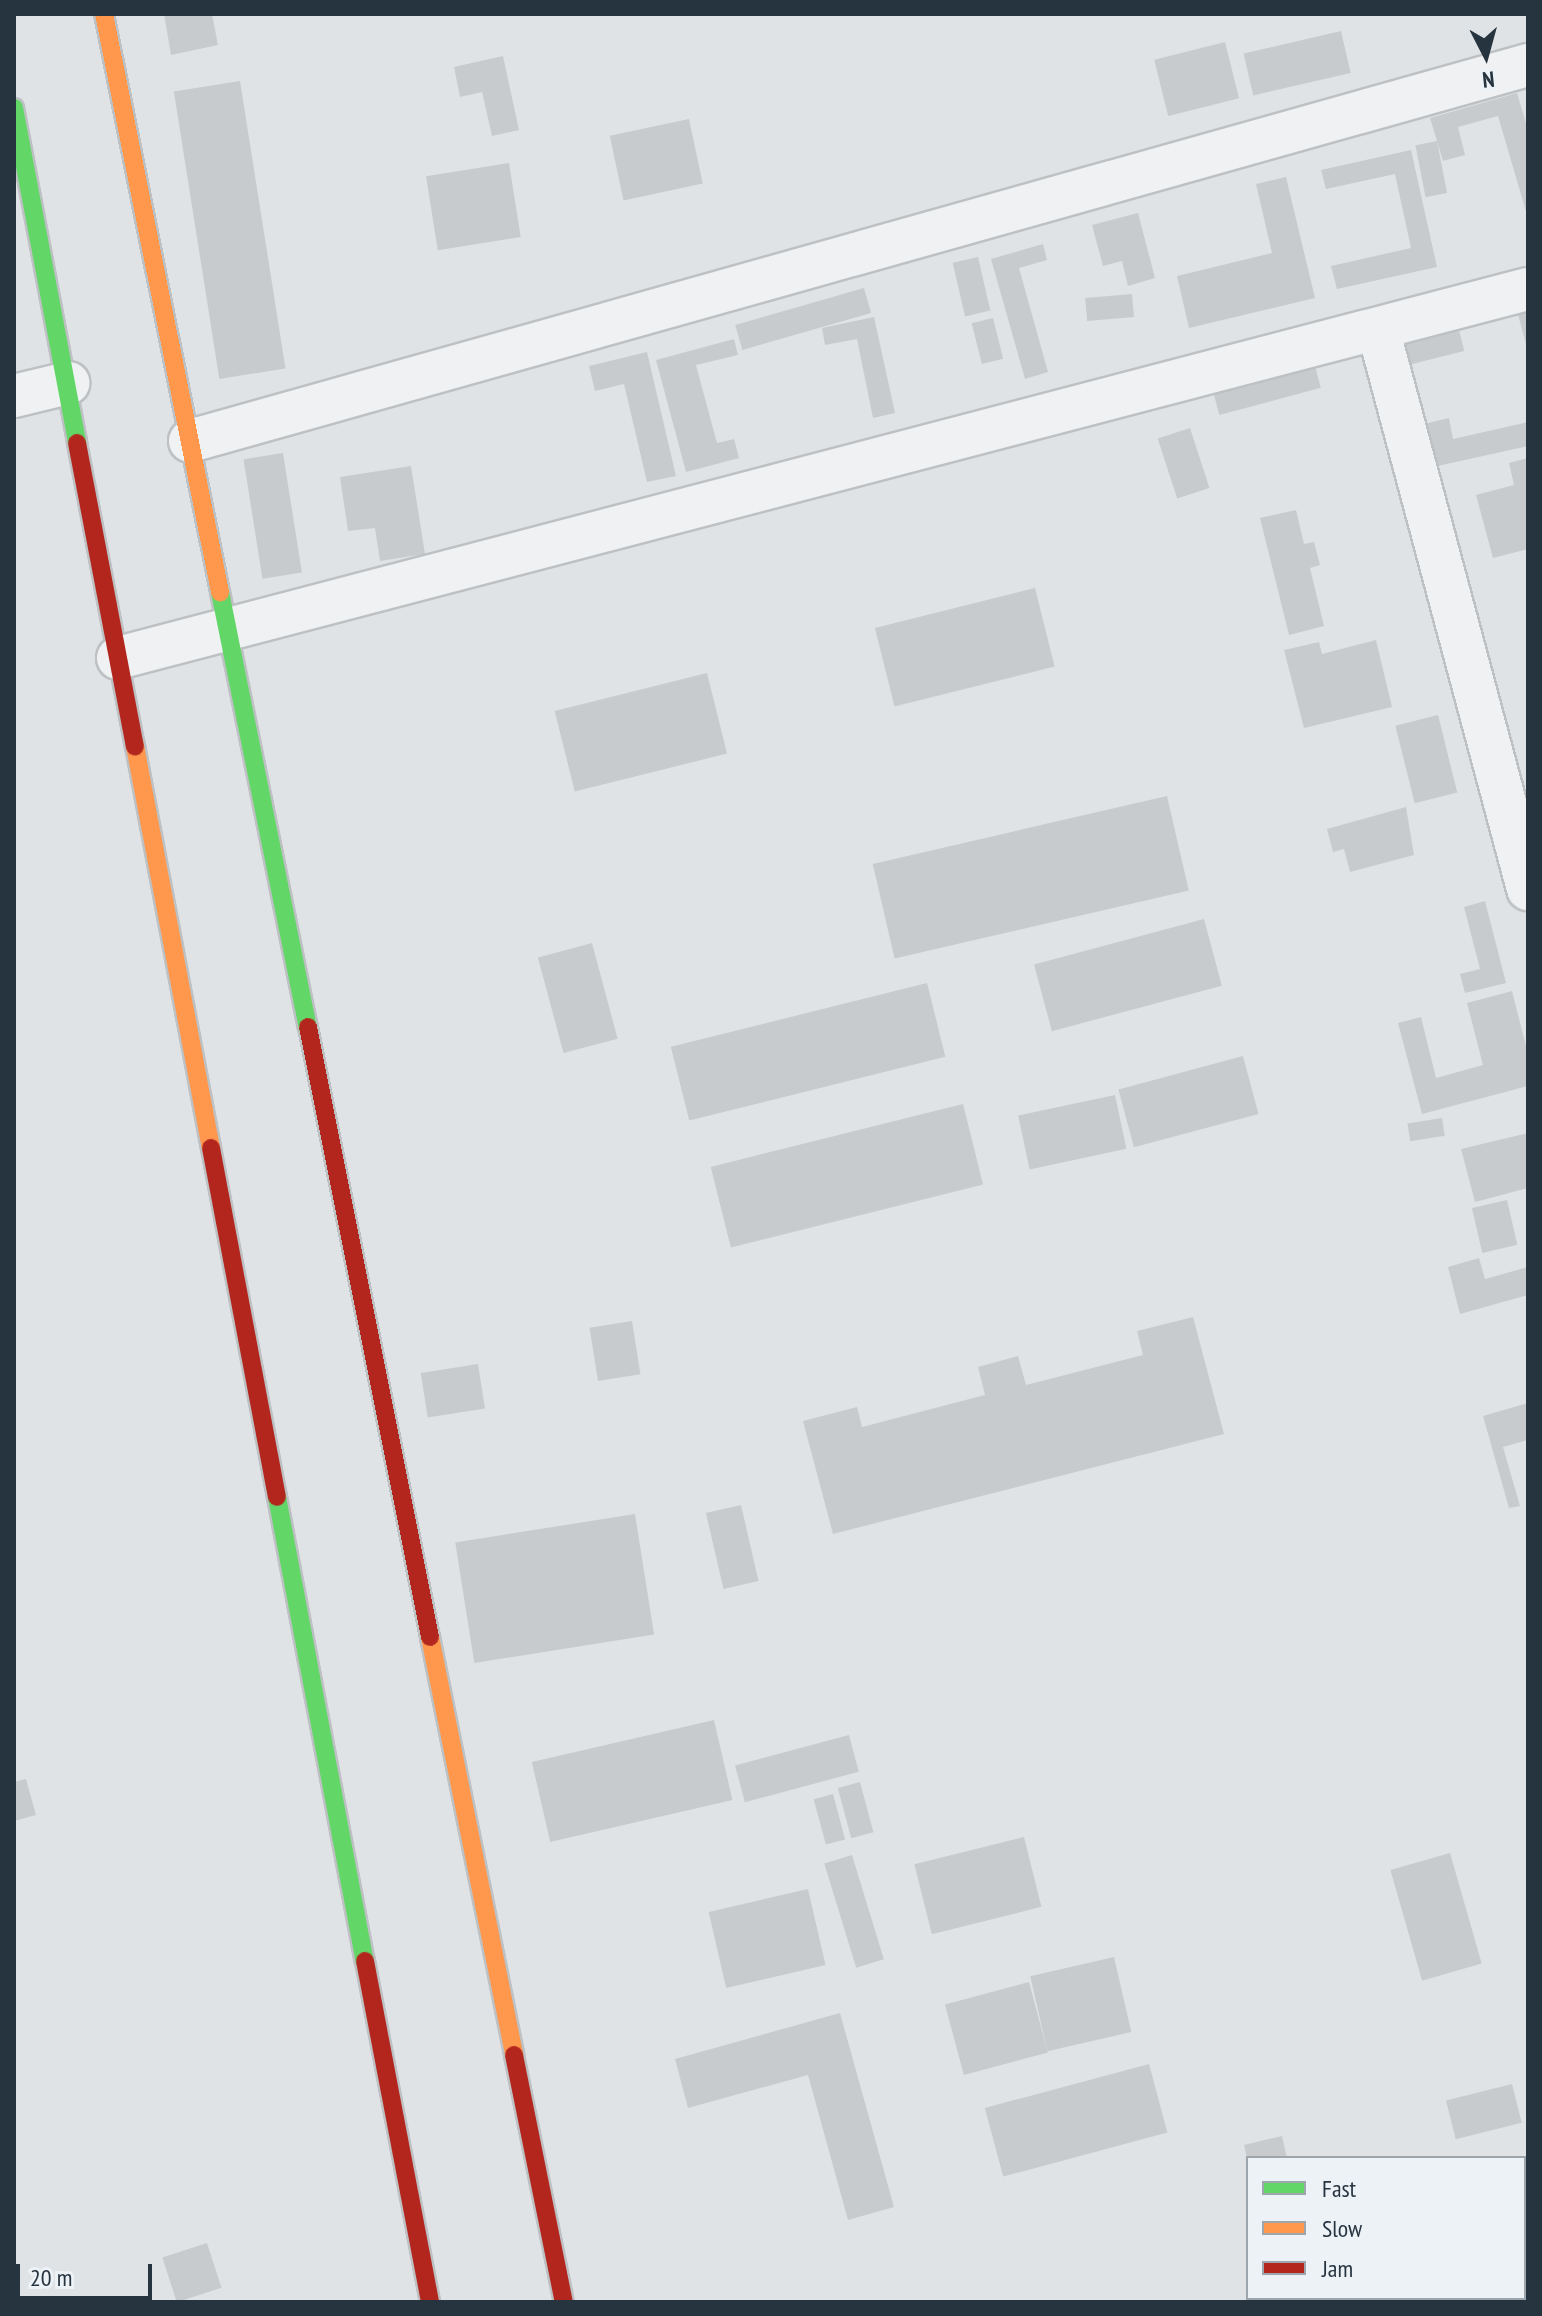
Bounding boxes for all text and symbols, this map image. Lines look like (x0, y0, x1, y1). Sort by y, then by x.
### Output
north arrow (1446, 16, 1526, 96)
text: N (1481, 65, 1496, 94)
legend (1246, 2156, 1526, 2300)
text: Fast (1322, 2173, 1356, 2204)
text: Slow (1322, 2213, 1362, 2244)
scale bar (20, 2248, 156, 2298)
text: Jam (1322, 2253, 1353, 2284)
text: 20 m (30, 2262, 72, 2293)

